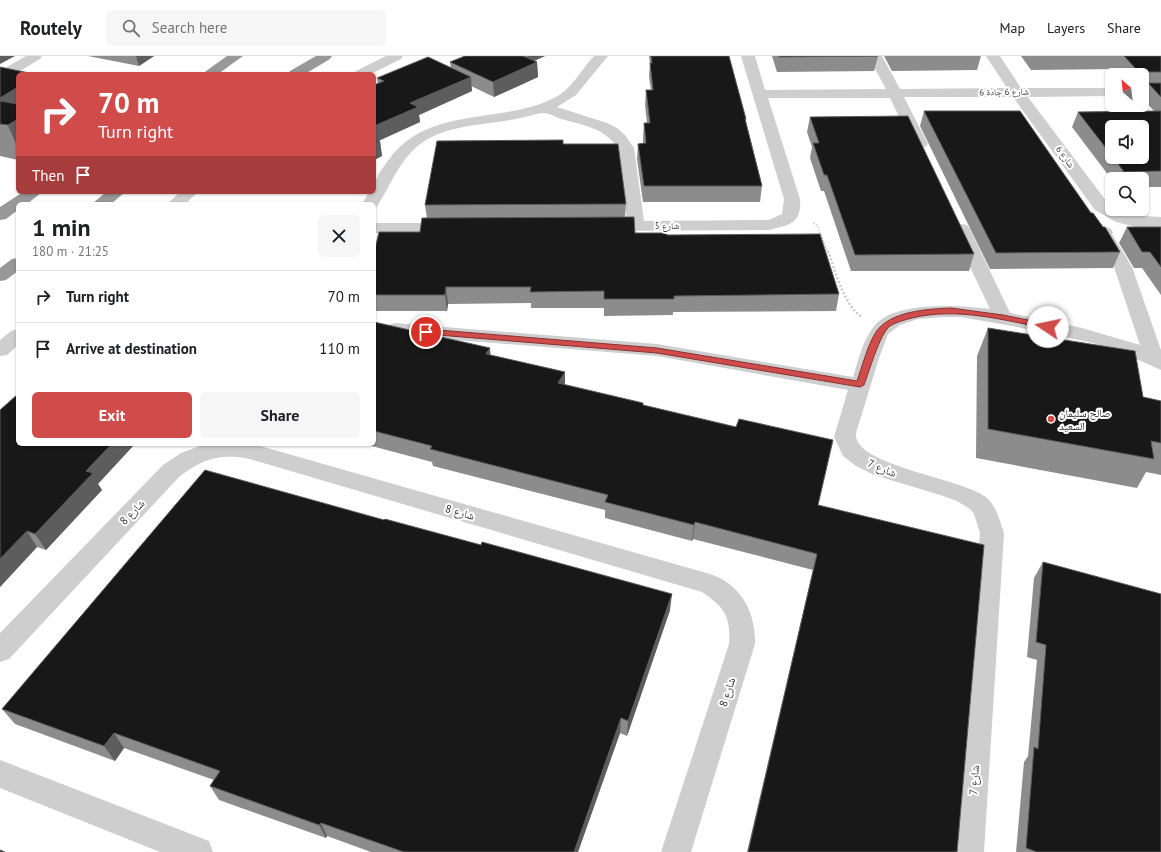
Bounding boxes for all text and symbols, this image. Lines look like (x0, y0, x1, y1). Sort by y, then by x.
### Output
search box (106, 10, 386, 46)
text: Routely (20, 16, 82, 40)
icon: search (120, 17, 142, 39)
text: Search here (152, 18, 227, 37)
text: Map (999, 19, 1025, 37)
text: Layers (1047, 19, 1085, 37)
text: Share (1107, 19, 1141, 37)
north arrow (1105, 68, 1149, 112)
map controls (1105, 68, 1149, 216)
text: 70 m (98, 84, 159, 121)
street label: شارع 6 جادة 6 (979, 86, 1029, 98)
icon: right (32, 88, 84, 140)
text: Turn right (98, 120, 173, 143)
button: sound (1105, 120, 1149, 164)
street label: شارع 6 (1053, 144, 1077, 170)
icon: arrive (72, 164, 94, 186)
text: Then (32, 166, 64, 185)
button: search (1105, 172, 1149, 216)
text: 1 min (32, 212, 91, 243)
button: close (318, 215, 360, 257)
street label: شارع 5 (655, 220, 679, 232)
text: 180 m · 21:25 (32, 243, 109, 260)
icon: right (32, 286, 54, 308)
text: Turn right (66, 287, 129, 306)
text: 70 m (327, 287, 360, 306)
position arrow (1027, 306, 1069, 348)
pin (409, 315, 443, 349)
icon: arrive (415, 321, 437, 343)
icon: arrive (32, 338, 54, 360)
text: Arrive at destination (66, 339, 197, 358)
text: 110 m (319, 339, 360, 358)
button: Exit (32, 392, 192, 438)
button: Share (200, 392, 360, 438)
place label: صالح سليمان السعيد (1059, 406, 1111, 433)
marker: صالح سليمان السعيد (1046, 414, 1056, 424)
street label: شارع 7 (866, 456, 898, 480)
street label: شارع 8 (117, 496, 147, 528)
street label: شارع 8 (444, 501, 476, 523)
street label: شارع 8 (716, 676, 738, 708)
street label: شارع 7 (966, 765, 982, 795)

